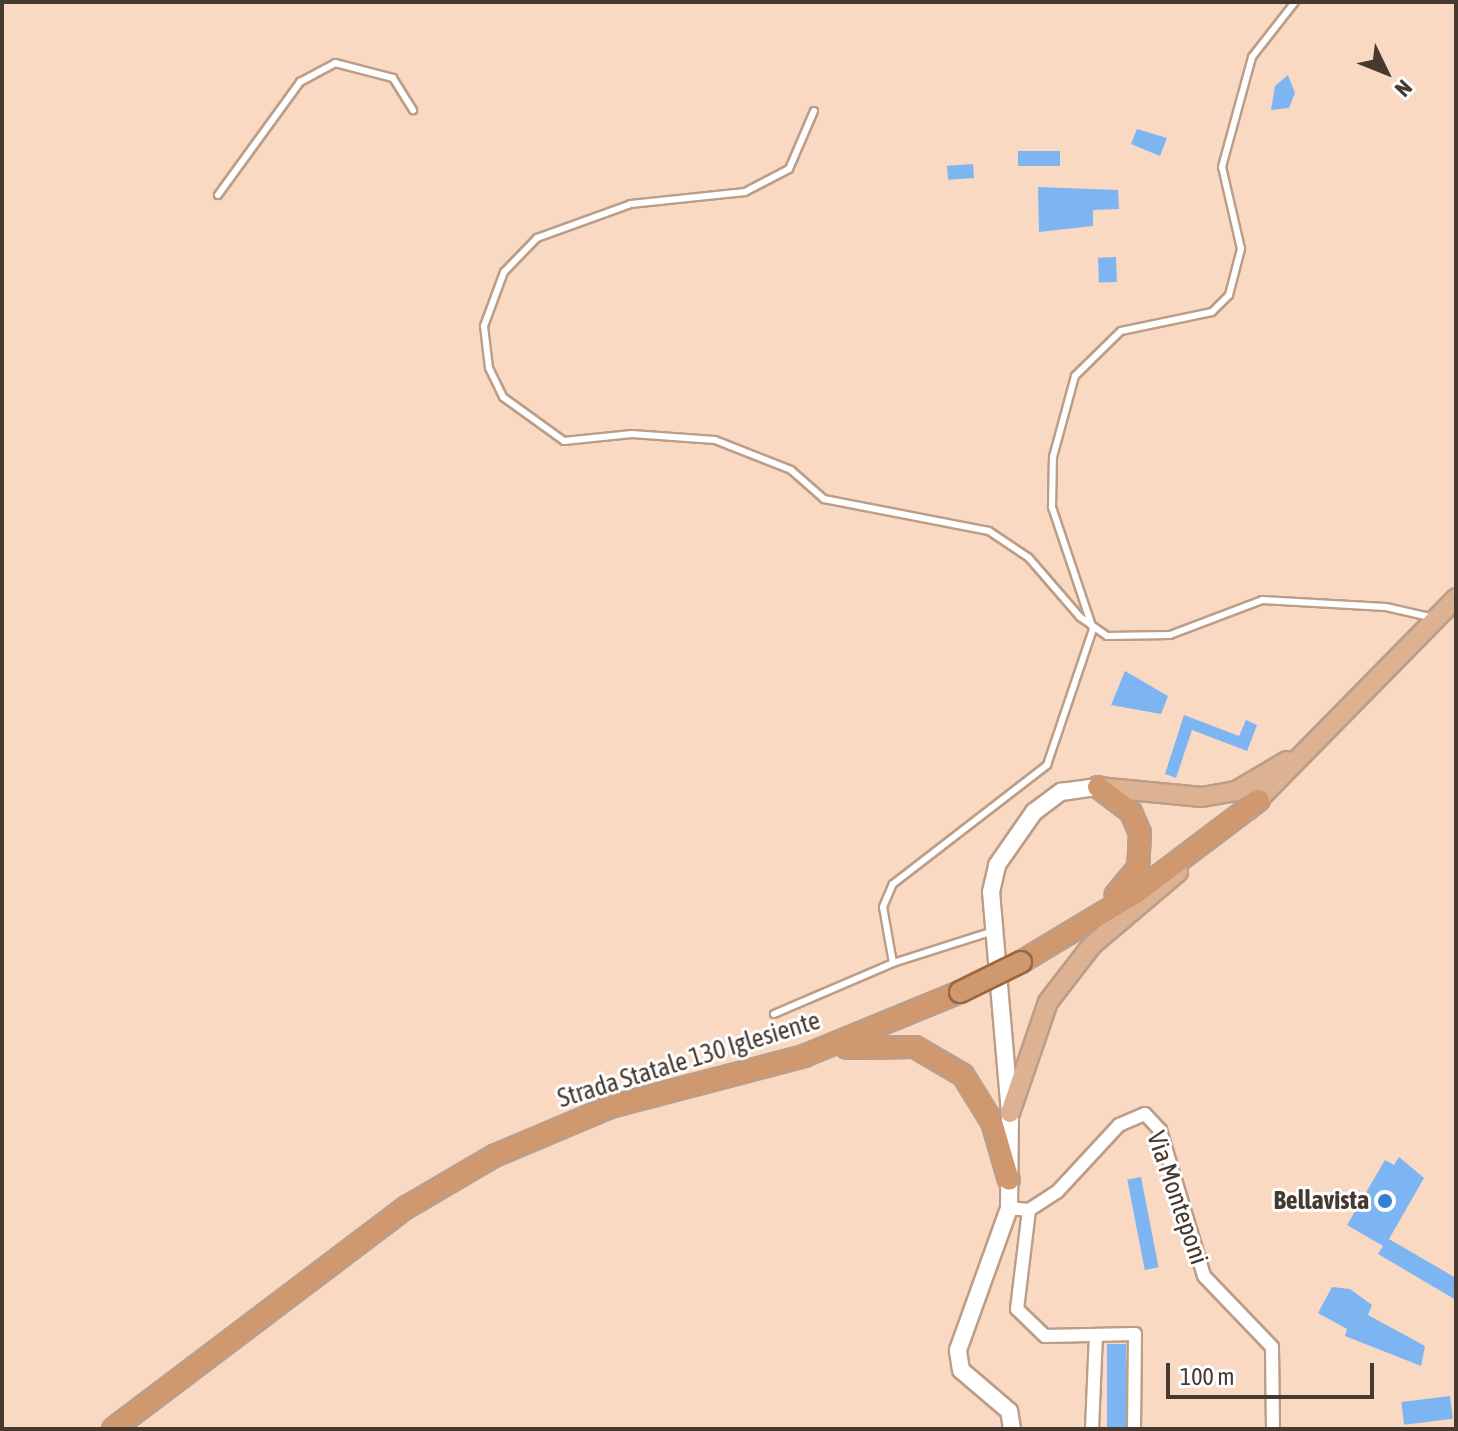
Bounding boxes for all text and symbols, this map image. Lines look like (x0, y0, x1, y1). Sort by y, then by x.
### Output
north arrow (1346, 32, 1426, 112)
text: N (1390, 75, 1417, 102)
street label: Strada Statale 130 Iglesiente (554, 1005, 824, 1115)
street label: Via Monteponi (1140, 1127, 1214, 1269)
place label: Bellavista (1274, 1185, 1369, 1217)
marker: Bellavista (1376, 1192, 1394, 1210)
scale bar (1170, 1347, 1378, 1397)
text: 100 m (1180, 1363, 1234, 1390)

